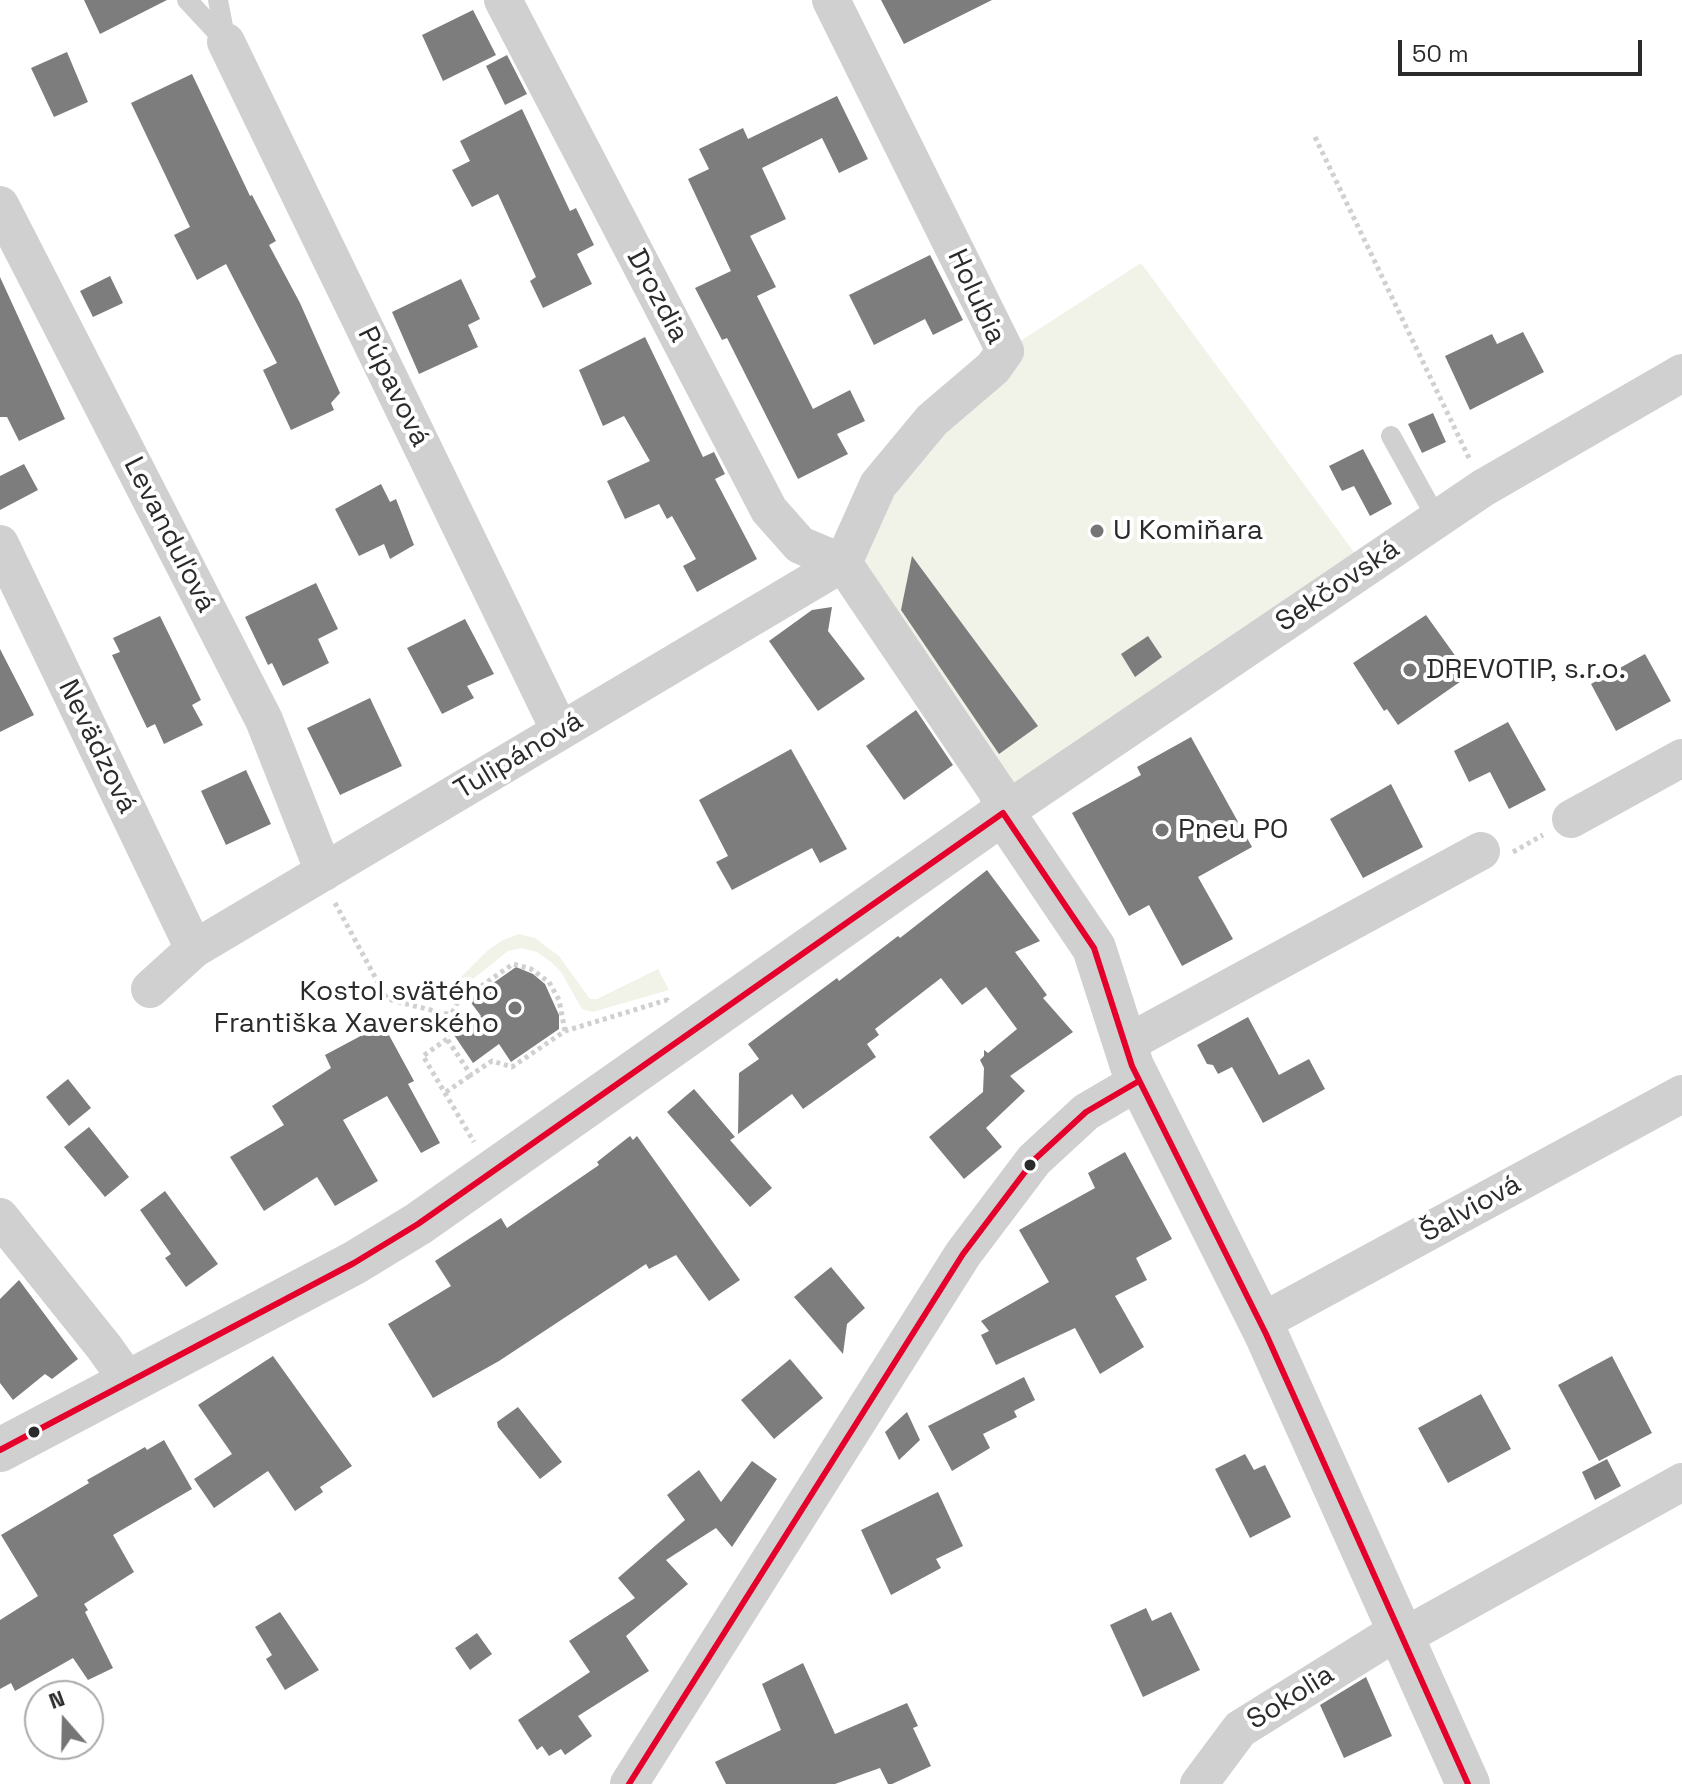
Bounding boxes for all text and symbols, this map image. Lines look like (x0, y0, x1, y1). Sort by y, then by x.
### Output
scale bar (1402, 24, 1646, 74)
text: 50 m (1412, 38, 1469, 69)
street label: Drozdia (619, 244, 695, 348)
street label: Holubia (940, 244, 1012, 350)
street label: Púpavová (350, 322, 436, 452)
street label: Levanduľová (116, 452, 222, 618)
place label: U Komiňara (1113, 514, 1263, 548)
marker: U Komiňara (1088, 522, 1106, 540)
street label: Sekčovská (1270, 532, 1406, 640)
place label: DREVOTIP, s.r.o. (1426, 653, 1626, 687)
marker: DREVOTIP, s.r.o. (1401, 661, 1419, 679)
street label: Nevädzová (50, 675, 144, 819)
street label: Tulipánová (449, 705, 589, 807)
place label: Pneu PO (1178, 813, 1288, 847)
marker: Pneu PO (1153, 821, 1171, 839)
place label: Kostol svätého Františka Xaverského (214, 975, 499, 1041)
marker: Kostol svätého Františka Xaverského (506, 999, 524, 1017)
unlabelled marker (1022, 1157, 1038, 1173)
street label: Šalviová (1415, 1168, 1527, 1250)
unlabelled marker (26, 1424, 42, 1440)
street label: Sokolia (1241, 1658, 1341, 1738)
north arrow (24, 1680, 104, 1760)
text: N (45, 1684, 68, 1715)

